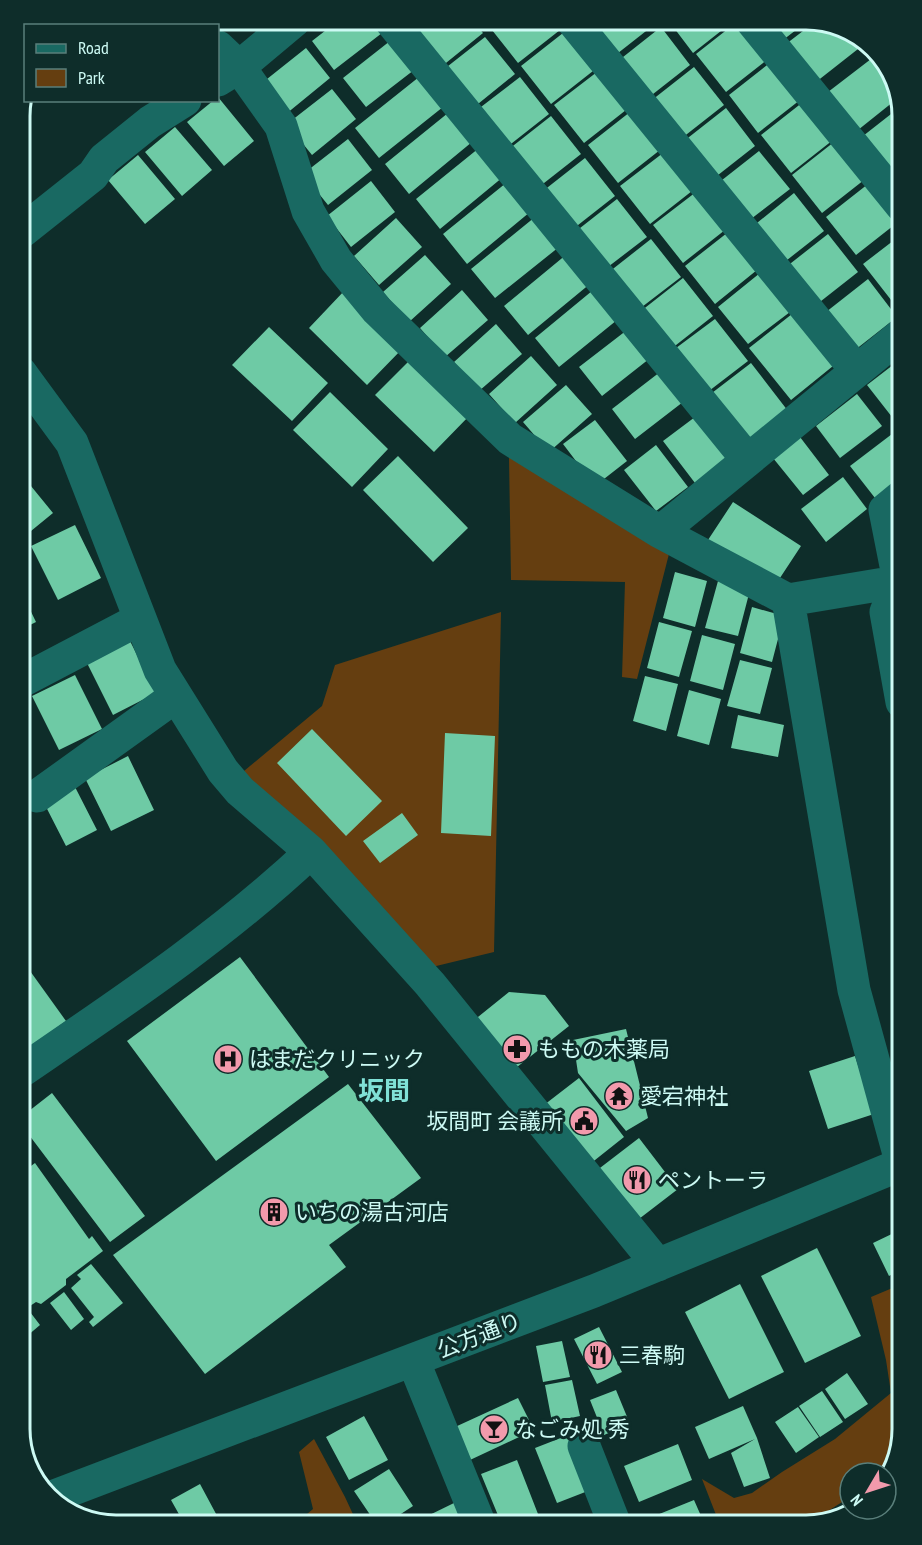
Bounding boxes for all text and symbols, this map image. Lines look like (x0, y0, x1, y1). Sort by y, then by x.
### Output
legend (24, 24, 219, 102)
text: Road (78, 36, 109, 59)
text: Park (78, 66, 105, 89)
pharmacy icon: ももの木薬局 (501, 1033, 533, 1065)
place label: ももの木薬局 (538, 1035, 670, 1063)
hospital icon: はまだクリニック (212, 1043, 244, 1075)
place label: はまだクリニック (249, 1045, 425, 1073)
district label: 坂間 (358, 1074, 410, 1107)
temple icon: 愛宕神社 (603, 1080, 635, 1112)
place label: 愛宕神社 (640, 1082, 728, 1110)
public building icon: 坂間町 会議所 (568, 1105, 600, 1137)
place label: 坂間町 会議所 (426, 1107, 563, 1135)
restaurant icon: ペントーラ (621, 1164, 653, 1196)
place label: ペントーラ (658, 1166, 768, 1194)
building icon: いちの湯古河店 (258, 1196, 290, 1228)
place label: いちの湯古河店 (295, 1198, 449, 1226)
street label: 公方通り (433, 1306, 525, 1364)
restaurant icon: 三春駒 (582, 1339, 614, 1371)
place label: 三春駒 (619, 1341, 685, 1369)
bar icon: なごみ処 秀 (478, 1413, 510, 1445)
place label: なごみ処 秀 (515, 1415, 630, 1443)
north arrow (838, 1461, 898, 1521)
text: N (846, 1491, 867, 1510)

